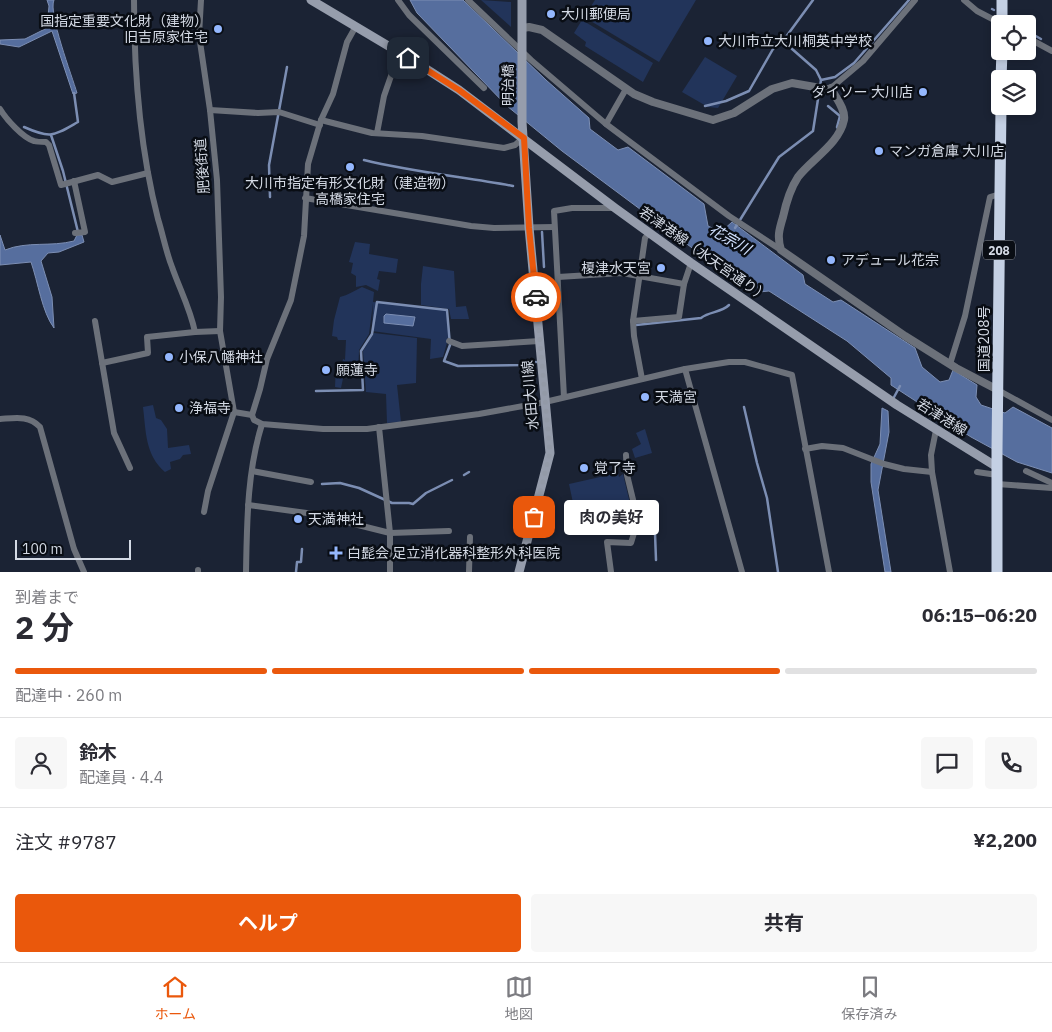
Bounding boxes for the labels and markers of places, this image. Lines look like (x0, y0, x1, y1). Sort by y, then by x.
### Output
place label: 大川郵便局 (561, 5, 631, 23)
marker: 大川郵便局 (545, 8, 557, 20)
place label: 国指定重要文化財（建物） 旧吉原家住宅 (40, 12, 208, 46)
marker: 国指定重要文化財（建物） 旧吉原家住宅 (212, 23, 224, 35)
place label: 大川市立大川桐英中学校 (718, 32, 872, 50)
marker: 大川市立大川桐英中学校 (702, 35, 714, 47)
pin (387, 37, 429, 79)
place label: ダイソー 大川店 (812, 83, 913, 101)
marker: ダイソー 大川店 (917, 86, 929, 98)
place label: マンガ倉庫 大川店 (889, 142, 1004, 160)
marker: マンガ倉庫 大川店 (873, 145, 885, 157)
marker: 大川市指定有形文化財（建造物） 高橋家住宅 (344, 161, 356, 173)
place label: 大川市指定有形文化財（建造物） 高橋家住宅 (245, 174, 455, 208)
place label: アデュール花宗 (841, 251, 939, 269)
marker: アデュール花宗 (825, 254, 837, 266)
place label: 榎津水天宮 (581, 259, 651, 277)
marker: 榎津水天宮 (655, 262, 667, 274)
place label: 小保八幡神社 (179, 348, 263, 366)
marker: 小保八幡神社 (163, 351, 175, 363)
place label: 願蓮寺 (336, 361, 378, 379)
marker: 願蓮寺 (320, 364, 332, 376)
place label: 天満宮 (655, 388, 697, 406)
marker: 天満宮 (639, 391, 651, 403)
place label: 浄福寺 (189, 399, 231, 417)
marker: 浄福寺 (173, 402, 185, 414)
place label: 覚了寺 (594, 459, 636, 477)
marker: 覚了寺 (578, 462, 590, 474)
pin (513, 496, 555, 538)
callout: 肉の美好 (564, 500, 659, 534)
place label: 天満神社 (308, 510, 364, 528)
marker: 天満神社 (292, 513, 304, 525)
place label: 白髭会 足立消化器科整形外科医院 (347, 544, 560, 562)
marker: 白髭会 足立消化器科整形外科医院 (329, 546, 343, 560)

